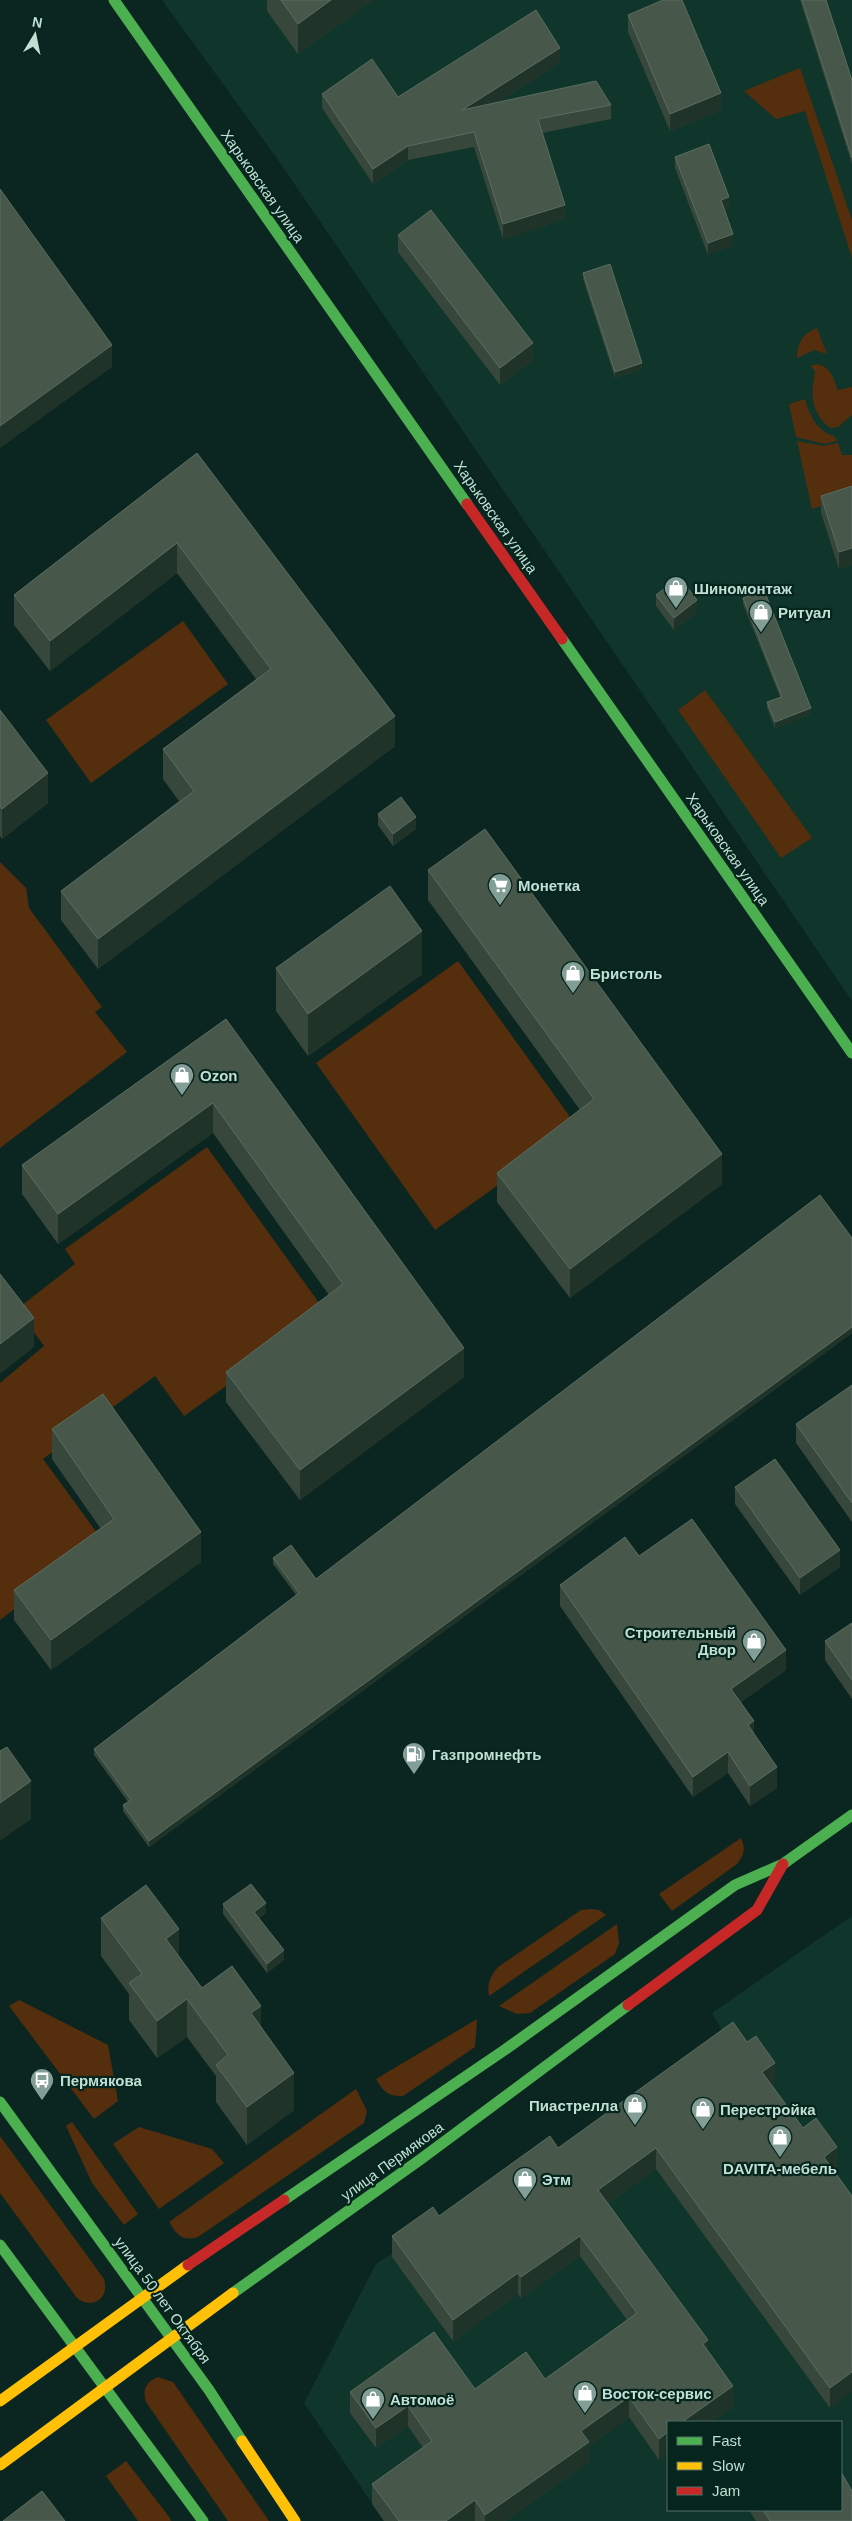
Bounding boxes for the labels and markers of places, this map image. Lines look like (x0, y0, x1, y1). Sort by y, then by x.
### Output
shop icon: Шиномонтаж (663, 575, 689, 609)
place label: Шиномонтаж (694, 580, 792, 597)
shop icon: Ритуал (748, 599, 774, 633)
place label: Ритуал (778, 604, 831, 621)
supermarket icon: Монетка (487, 872, 513, 906)
place label: Монетка (518, 877, 581, 894)
shop icon: Бристоль (560, 960, 586, 994)
place label: Бристоль (590, 965, 662, 982)
shop icon: Ozon (169, 1062, 195, 1096)
place label: Ozon (200, 1067, 238, 1084)
place label: Строительный Двор (625, 1624, 736, 1658)
shop icon: Строительный Двор (741, 1628, 767, 1662)
fuel station icon: Газпромнефть (401, 1741, 427, 1775)
place label: Газпромнефть (432, 1746, 541, 1763)
bus stop icon: Пермякова (29, 2067, 55, 2101)
place label: Пермякова (60, 2072, 142, 2089)
shop icon: Пиастрелла (622, 2092, 648, 2126)
shop icon: Перестройка (690, 2096, 716, 2130)
place label: Пиастрелла (529, 2097, 619, 2114)
place label: Перестройка (720, 2101, 816, 2118)
shop icon: DAVITA-мебель (767, 2124, 793, 2158)
place label: DAVITA-мебель (723, 2160, 837, 2177)
shop icon: Этм (512, 2166, 538, 2200)
place label: Этм (542, 2171, 571, 2188)
shop icon: Восток-сервис (572, 2380, 598, 2414)
place label: Восток-сервис (602, 2385, 712, 2402)
shop icon: Автомоё (360, 2386, 386, 2420)
place label: Автомоё (390, 2391, 454, 2408)

